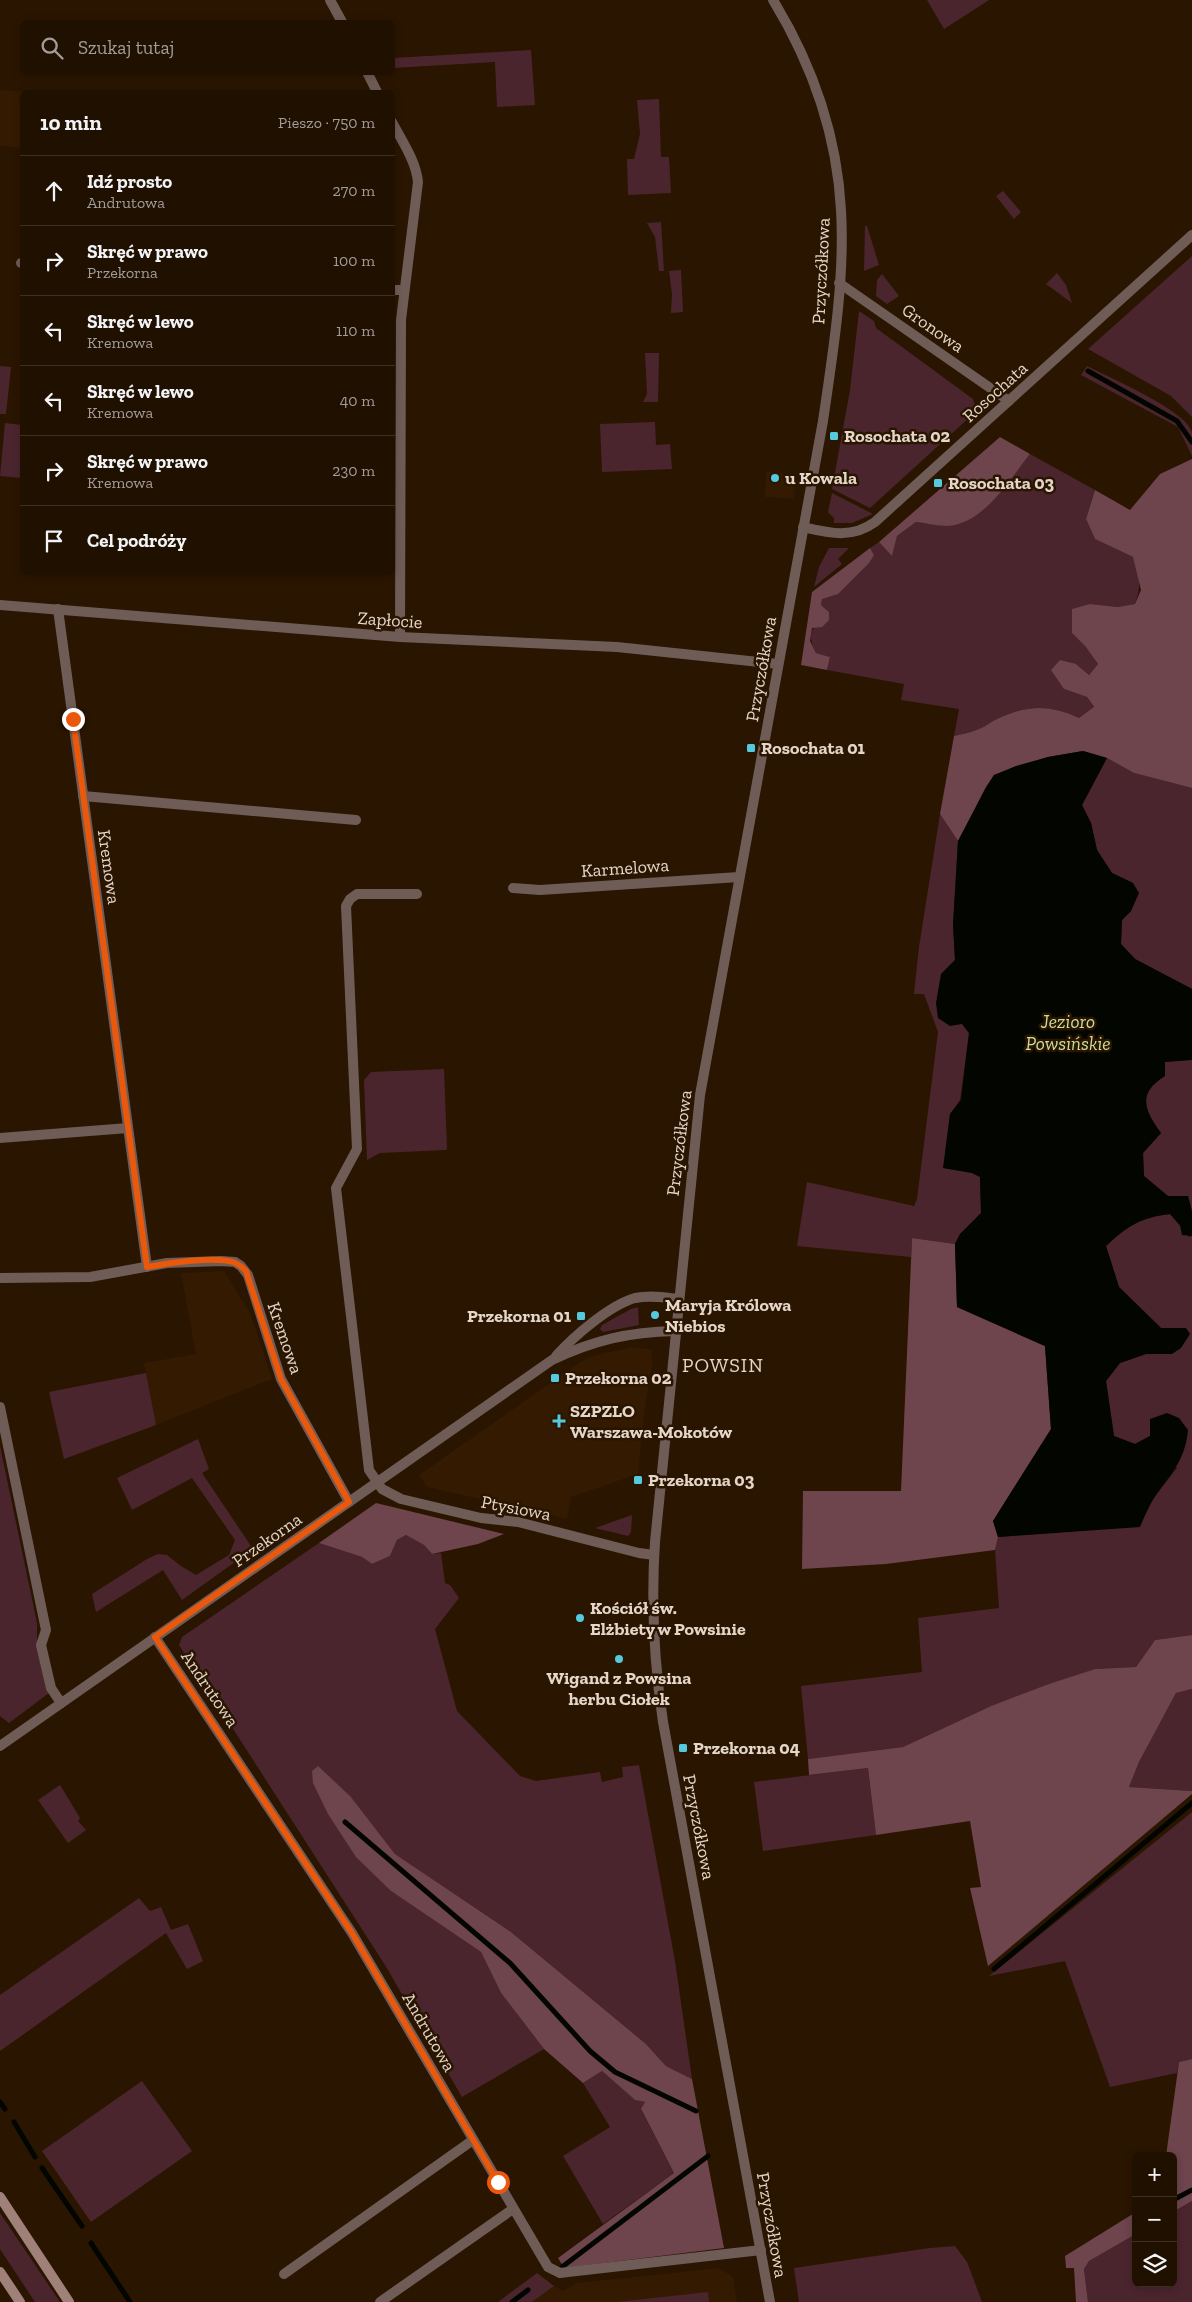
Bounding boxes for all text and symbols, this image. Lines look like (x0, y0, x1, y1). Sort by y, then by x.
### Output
search box (20, 20, 395, 75)
icon: search (38, 34, 66, 62)
text: Szukaj tutaj (78, 36, 174, 59)
text: 10 min (40, 110, 102, 135)
text: Pieszo · 750 m (278, 113, 375, 132)
text: Idź prosto (87, 170, 172, 193)
icon: ahead (40, 177, 68, 205)
text: 270 m (333, 181, 375, 200)
text: Andrutowa (87, 193, 165, 212)
street label: Przyczółkowa (807, 217, 835, 325)
text: Skręć w prawo (87, 240, 208, 263)
icon: right (40, 247, 68, 275)
text: 100 m (333, 251, 375, 270)
text: Przekorna (87, 263, 158, 282)
street label: Gronowa (898, 299, 969, 358)
text: Skręć w lewo (87, 310, 194, 333)
icon: left (40, 317, 68, 345)
text: 110 m (336, 321, 375, 340)
text: Kremowa (87, 333, 153, 352)
street label: Rosochata (958, 357, 1032, 427)
text: Skręć w lewo (87, 380, 194, 403)
icon: left (40, 387, 68, 415)
text: 40 m (340, 391, 375, 410)
text: Kremowa (87, 403, 153, 422)
place label: Rosochata 02 (844, 425, 950, 447)
marker: Rosochata 02 (828, 430, 840, 442)
text: Skręć w prawo (87, 450, 208, 473)
icon: right (40, 457, 68, 485)
text: 230 m (332, 461, 375, 480)
place label: u Kowala (785, 467, 857, 489)
marker: u Kowala (769, 472, 781, 484)
place label: Rosochata 03 (948, 472, 1054, 494)
text: Kremowa (87, 473, 153, 492)
marker: Rosochata 03 (932, 477, 944, 489)
icon: arrive (40, 527, 68, 555)
text: Cel podróży (87, 529, 186, 552)
street label: Zapłocie (357, 607, 423, 633)
street label: Przyczółkowa (741, 614, 781, 723)
route end (62, 708, 85, 731)
place label: Rosochata 01 (761, 737, 865, 759)
marker: Rosochata 01 (745, 742, 757, 754)
street label: Kremowa (93, 829, 125, 906)
street label: Karmelowa (580, 854, 670, 882)
water label: Jezioro Powsińskie (1025, 1010, 1111, 1055)
street label: Przyczółkowa (662, 1088, 696, 1197)
place label: Maryja Królowa Niebios (665, 1294, 791, 1337)
street label: Kremowa (262, 1299, 308, 1377)
place label: Przekorna 01 (467, 1305, 571, 1327)
marker: Maryja Królowa Niebios (649, 1309, 661, 1321)
marker: Przekorna 01 (575, 1310, 587, 1322)
district label: POWSIN (682, 1353, 764, 1377)
place label: Przekorna 02 (565, 1367, 672, 1389)
marker: Przekorna 02 (549, 1372, 561, 1384)
place label: SZPZLO Warszawa-Mokotów (570, 1400, 732, 1443)
marker: SZPZLO Warszawa-Mokotów (552, 1414, 566, 1428)
place label: Przekorna 03 (648, 1469, 755, 1491)
marker: Przekorna 03 (632, 1474, 644, 1486)
street label: Ptysiowa (479, 1490, 553, 1526)
street label: Przekorna (228, 1508, 306, 1572)
place label: Kościół św. Elżbiety w Powsinie (590, 1597, 746, 1640)
marker: Kościół św. Elżbiety w Powsinie (574, 1612, 586, 1624)
street label: Andrutowa (176, 1646, 244, 1732)
marker: Wigand z Powsina herbu Ciołek (613, 1653, 625, 1665)
place label: Wigand z Powsina herbu Ciołek (547, 1667, 691, 1710)
place label: Przekorna 04 (693, 1737, 800, 1759)
marker: Przekorna 04 (677, 1742, 689, 1754)
street label: Przyczółkowa (678, 1773, 720, 1882)
street label: Andrutowa (398, 1989, 461, 2076)
map controls (1132, 2152, 1177, 2287)
button: + (1132, 2152, 1177, 2197)
route start (487, 2171, 510, 2194)
street label: Przyczółkowa (752, 2171, 792, 2280)
button: − (1132, 2197, 1177, 2242)
button: layers (1132, 2242, 1177, 2287)

